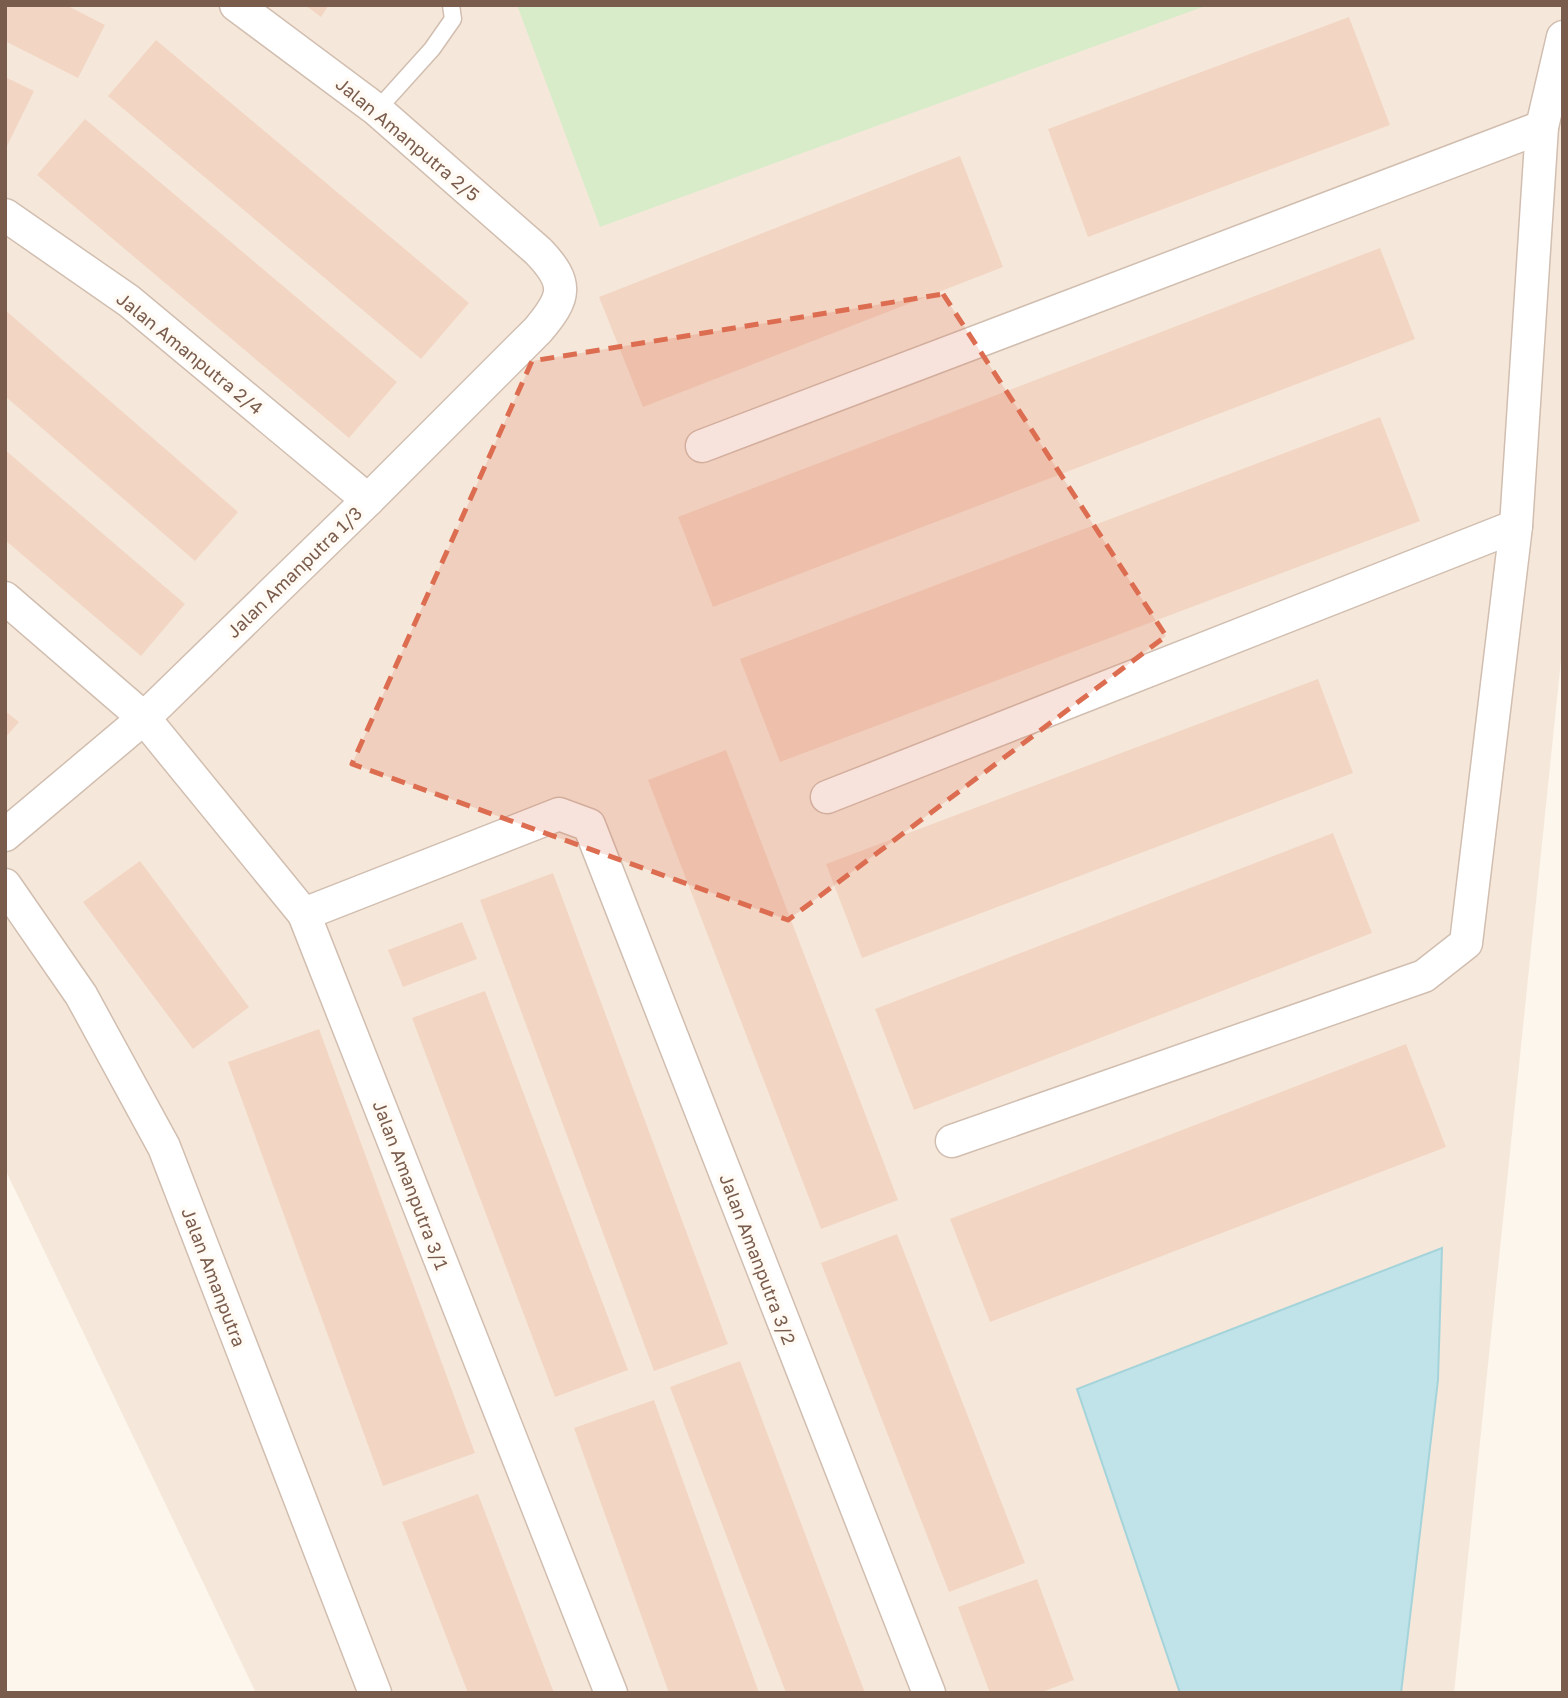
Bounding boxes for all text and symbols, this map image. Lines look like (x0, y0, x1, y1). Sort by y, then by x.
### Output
street label: Jalan Amanputra 2/5 (332, 72, 484, 206)
street label: Jalan Amanputra 2/4 (113, 287, 268, 419)
street label: Jalan Amanputra 1/3 (222, 502, 366, 642)
street label: Jalan Amanputra 3/1 (369, 1097, 454, 1273)
street label: Jalan Amanputra 3/2 (715, 1170, 801, 1348)
street label: Jalan Amanputra (177, 1204, 251, 1350)

